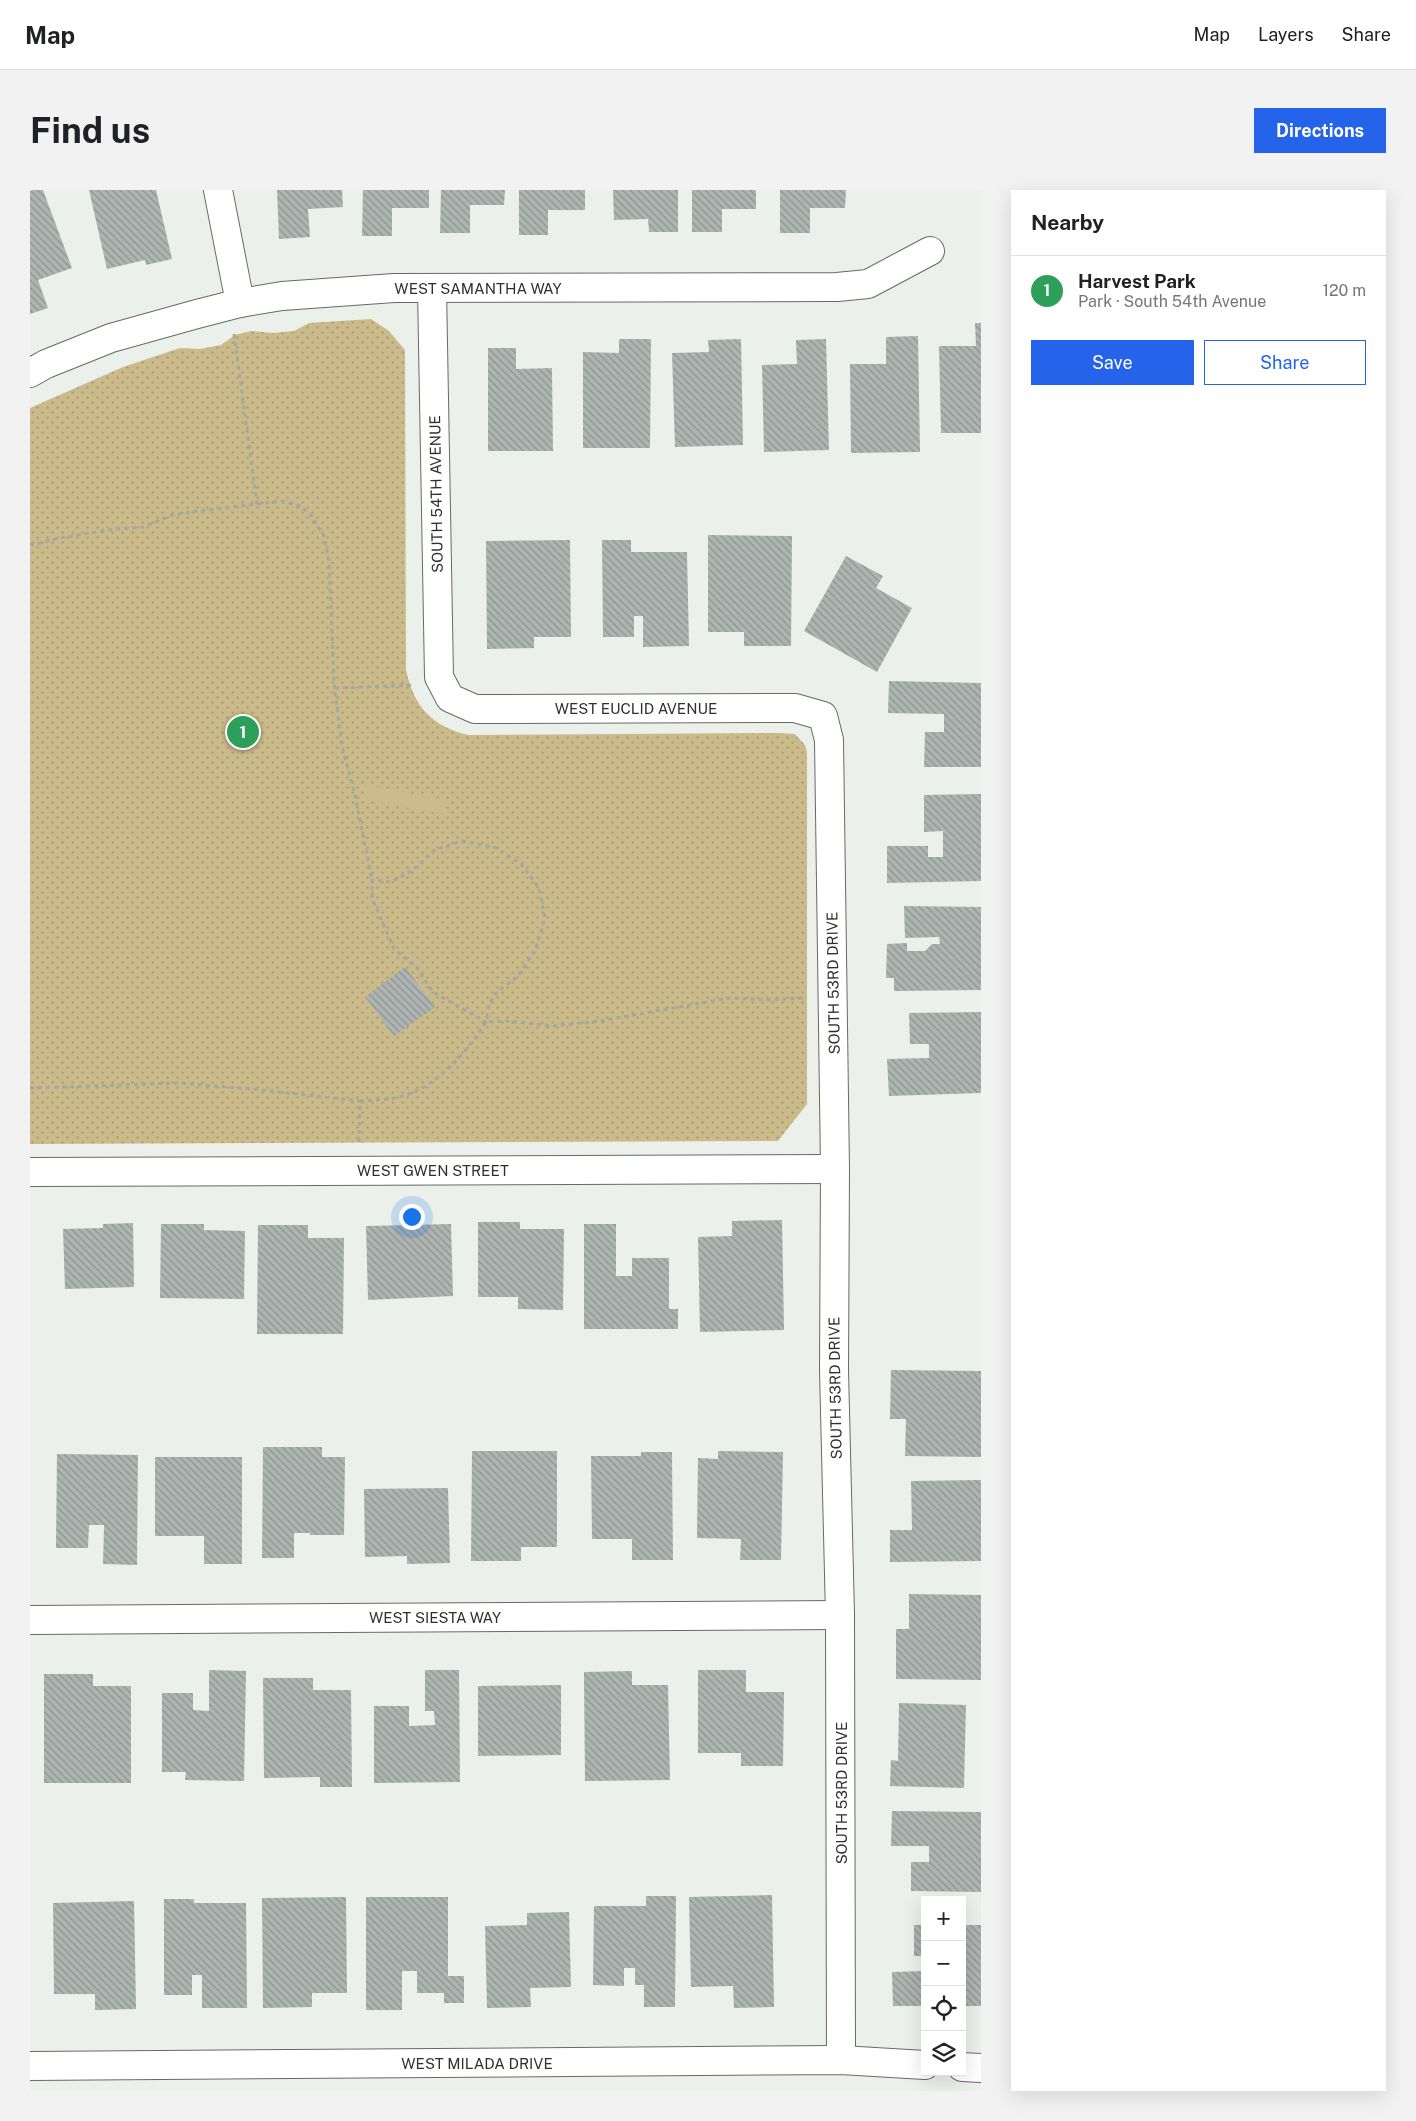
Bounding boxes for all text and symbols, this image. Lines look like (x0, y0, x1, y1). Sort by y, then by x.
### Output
text: Map (25, 21, 75, 49)
text: Map (1194, 24, 1230, 45)
text: Layers (1258, 24, 1314, 45)
text: Share (1342, 24, 1391, 45)
button: Directions (1254, 108, 1386, 153)
text: Find us (30, 110, 150, 151)
text: Nearby (1031, 210, 1104, 235)
text: Harvest Park (1078, 270, 1196, 292)
street label: WEST SAMANTHA WAY (394, 280, 562, 297)
text: 1 (1044, 281, 1050, 300)
text: 120 m (1322, 281, 1366, 300)
text: Park · South 54th Avenue (1078, 292, 1266, 311)
button: Save (1031, 340, 1194, 385)
button: Share (1204, 340, 1366, 385)
street label: SOUTH 54TH AVENUE (426, 415, 446, 573)
street label: WEST EUCLID AVENUE (555, 700, 717, 717)
pin: 1 (227, 713, 259, 751)
street label: SOUTH 53RD DRIVE (823, 912, 843, 1054)
street label: WEST GWEN STREET (357, 1162, 509, 1179)
your location (399, 1204, 425, 1230)
street label: SOUTH 53RD DRIVE (825, 1317, 845, 1459)
street label: WEST SIESTA WAY (369, 1609, 501, 1626)
street label: SOUTH 53RD DRIVE (833, 1722, 850, 1864)
map controls (921, 1896, 966, 2076)
button: + (921, 1896, 966, 1941)
button: − (921, 1941, 966, 1986)
button: locate (921, 1986, 966, 2031)
button: layers (921, 2031, 966, 2076)
street label: WEST MILADA DRIVE (401, 2055, 553, 2072)

